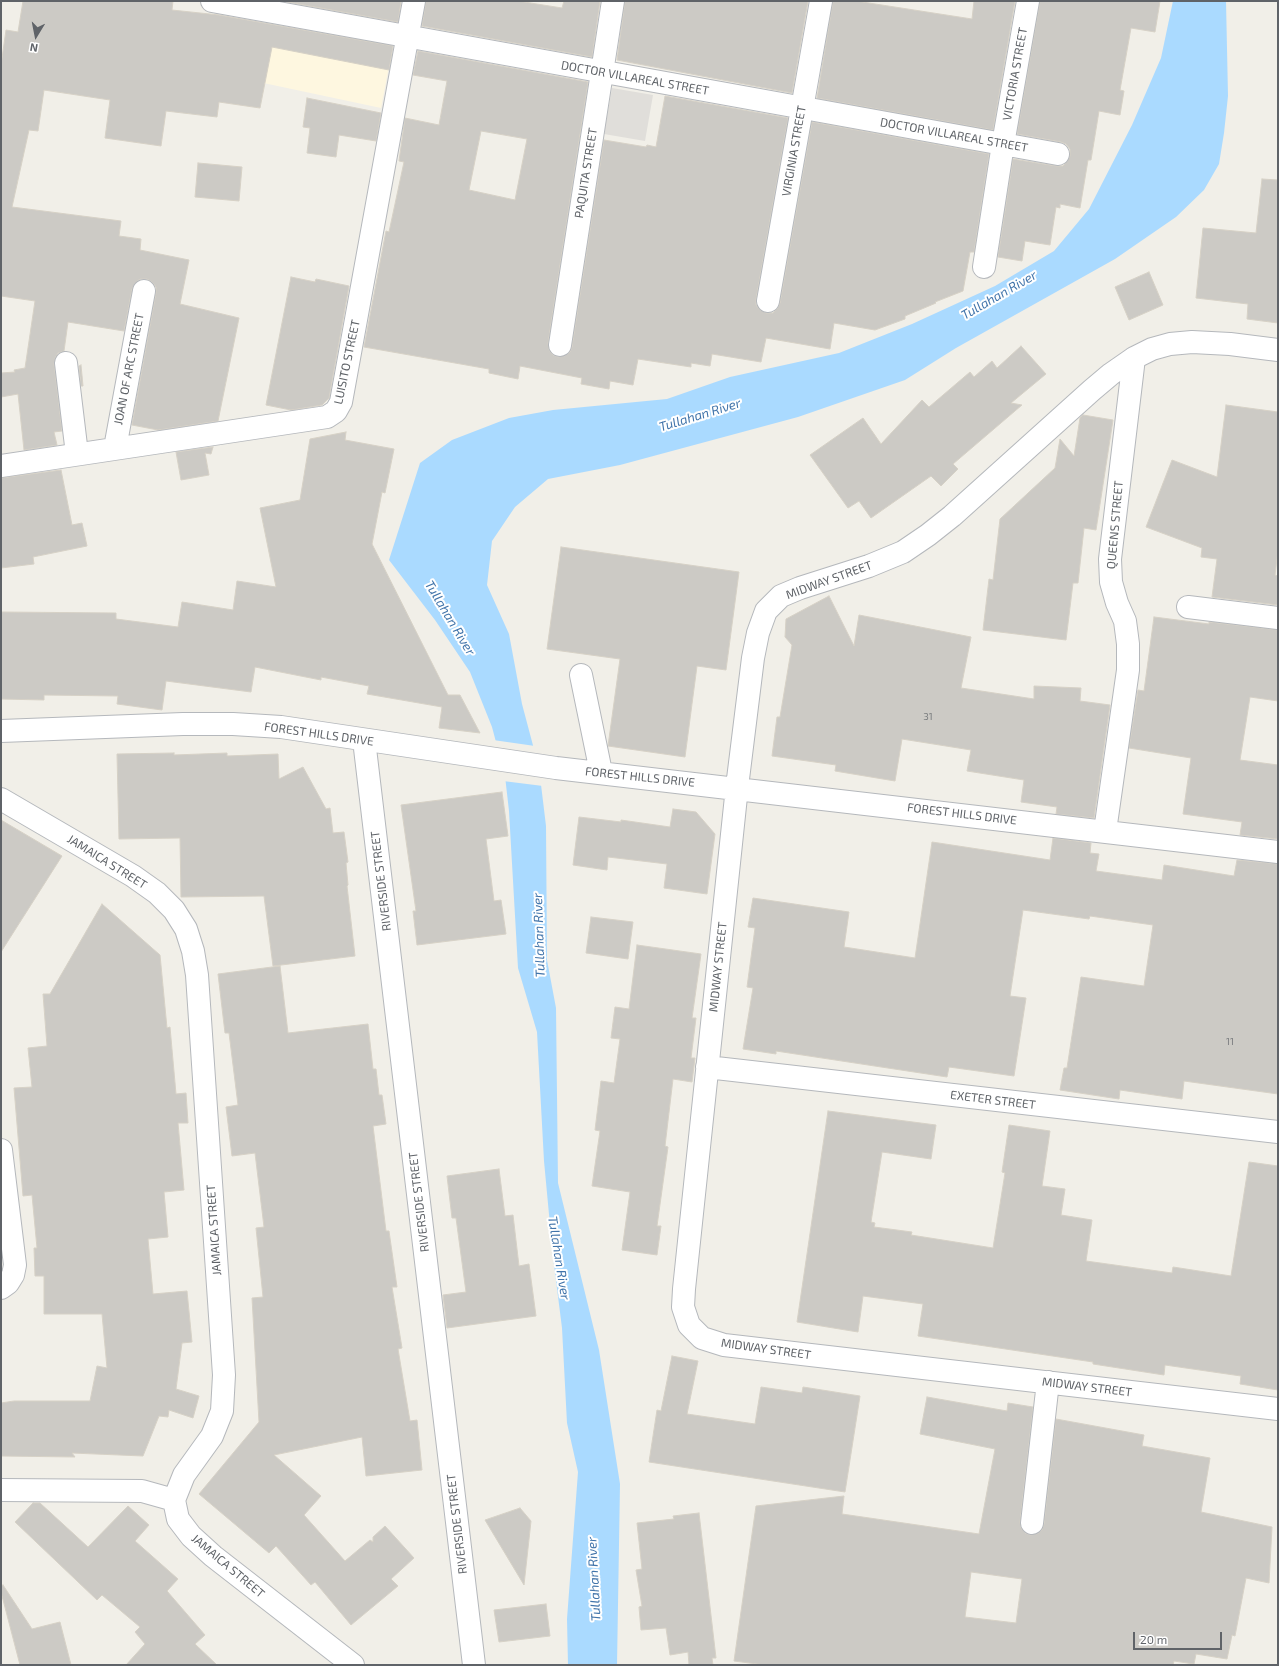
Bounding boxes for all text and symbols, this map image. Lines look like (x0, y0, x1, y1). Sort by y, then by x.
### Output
north arrow (16, 16, 56, 56)
street label: VICTORIA STREET (1000, 26, 1030, 122)
text: N (29, 41, 39, 55)
street label: DOCTOR VILLAREAL STREET (560, 58, 710, 98)
street label: VIRGINIA STREET (779, 105, 809, 197)
street label: DOCTOR VILLAREAL STREET (879, 115, 1029, 155)
street label: PAQUITA STREET (572, 127, 600, 219)
water label: Tullahan River (958, 267, 1040, 323)
street label: JOAN OF ARC STREET (111, 312, 147, 426)
street label: LUISITO STREET (331, 318, 363, 406)
water label: Tullahan River (657, 395, 743, 435)
street label: QUEENS STREET (1104, 480, 1126, 570)
street label: MIDWAY STREET (784, 558, 874, 602)
water label: Tullahan River (422, 578, 478, 658)
house number: 31 (923, 711, 933, 723)
street label: FOREST HILLS DRIVE (263, 719, 375, 749)
street label: FOREST HILLS DRIVE (584, 764, 696, 790)
street label: FOREST HILLS DRIVE (906, 800, 1018, 828)
street label: RIVERSIDE STREET (368, 830, 394, 932)
street label: JAMAICA STREET (65, 832, 149, 892)
water label: Tullahan River (530, 892, 548, 978)
street label: MIDWAY STREET (706, 921, 730, 1013)
house number: 11 (1226, 1036, 1234, 1048)
street label: EXETER STREET (949, 1088, 1037, 1112)
street label: RIVERSIDE STREET (406, 1151, 432, 1253)
street label: JAMAICA STREET (204, 1184, 224, 1276)
water label: Tullahan River (545, 1215, 573, 1301)
street label: MIDWAY STREET (720, 1336, 812, 1362)
street label: MIDWAY STREET (1041, 1374, 1133, 1400)
street label: RIVERSIDE STREET (444, 1473, 470, 1575)
street label: JAMAICA STREET (188, 1531, 268, 1601)
water label: Tullahan River (584, 1536, 604, 1622)
scale bar (1135, 1624, 1224, 1650)
text: 20 m (1140, 1632, 1167, 1646)

